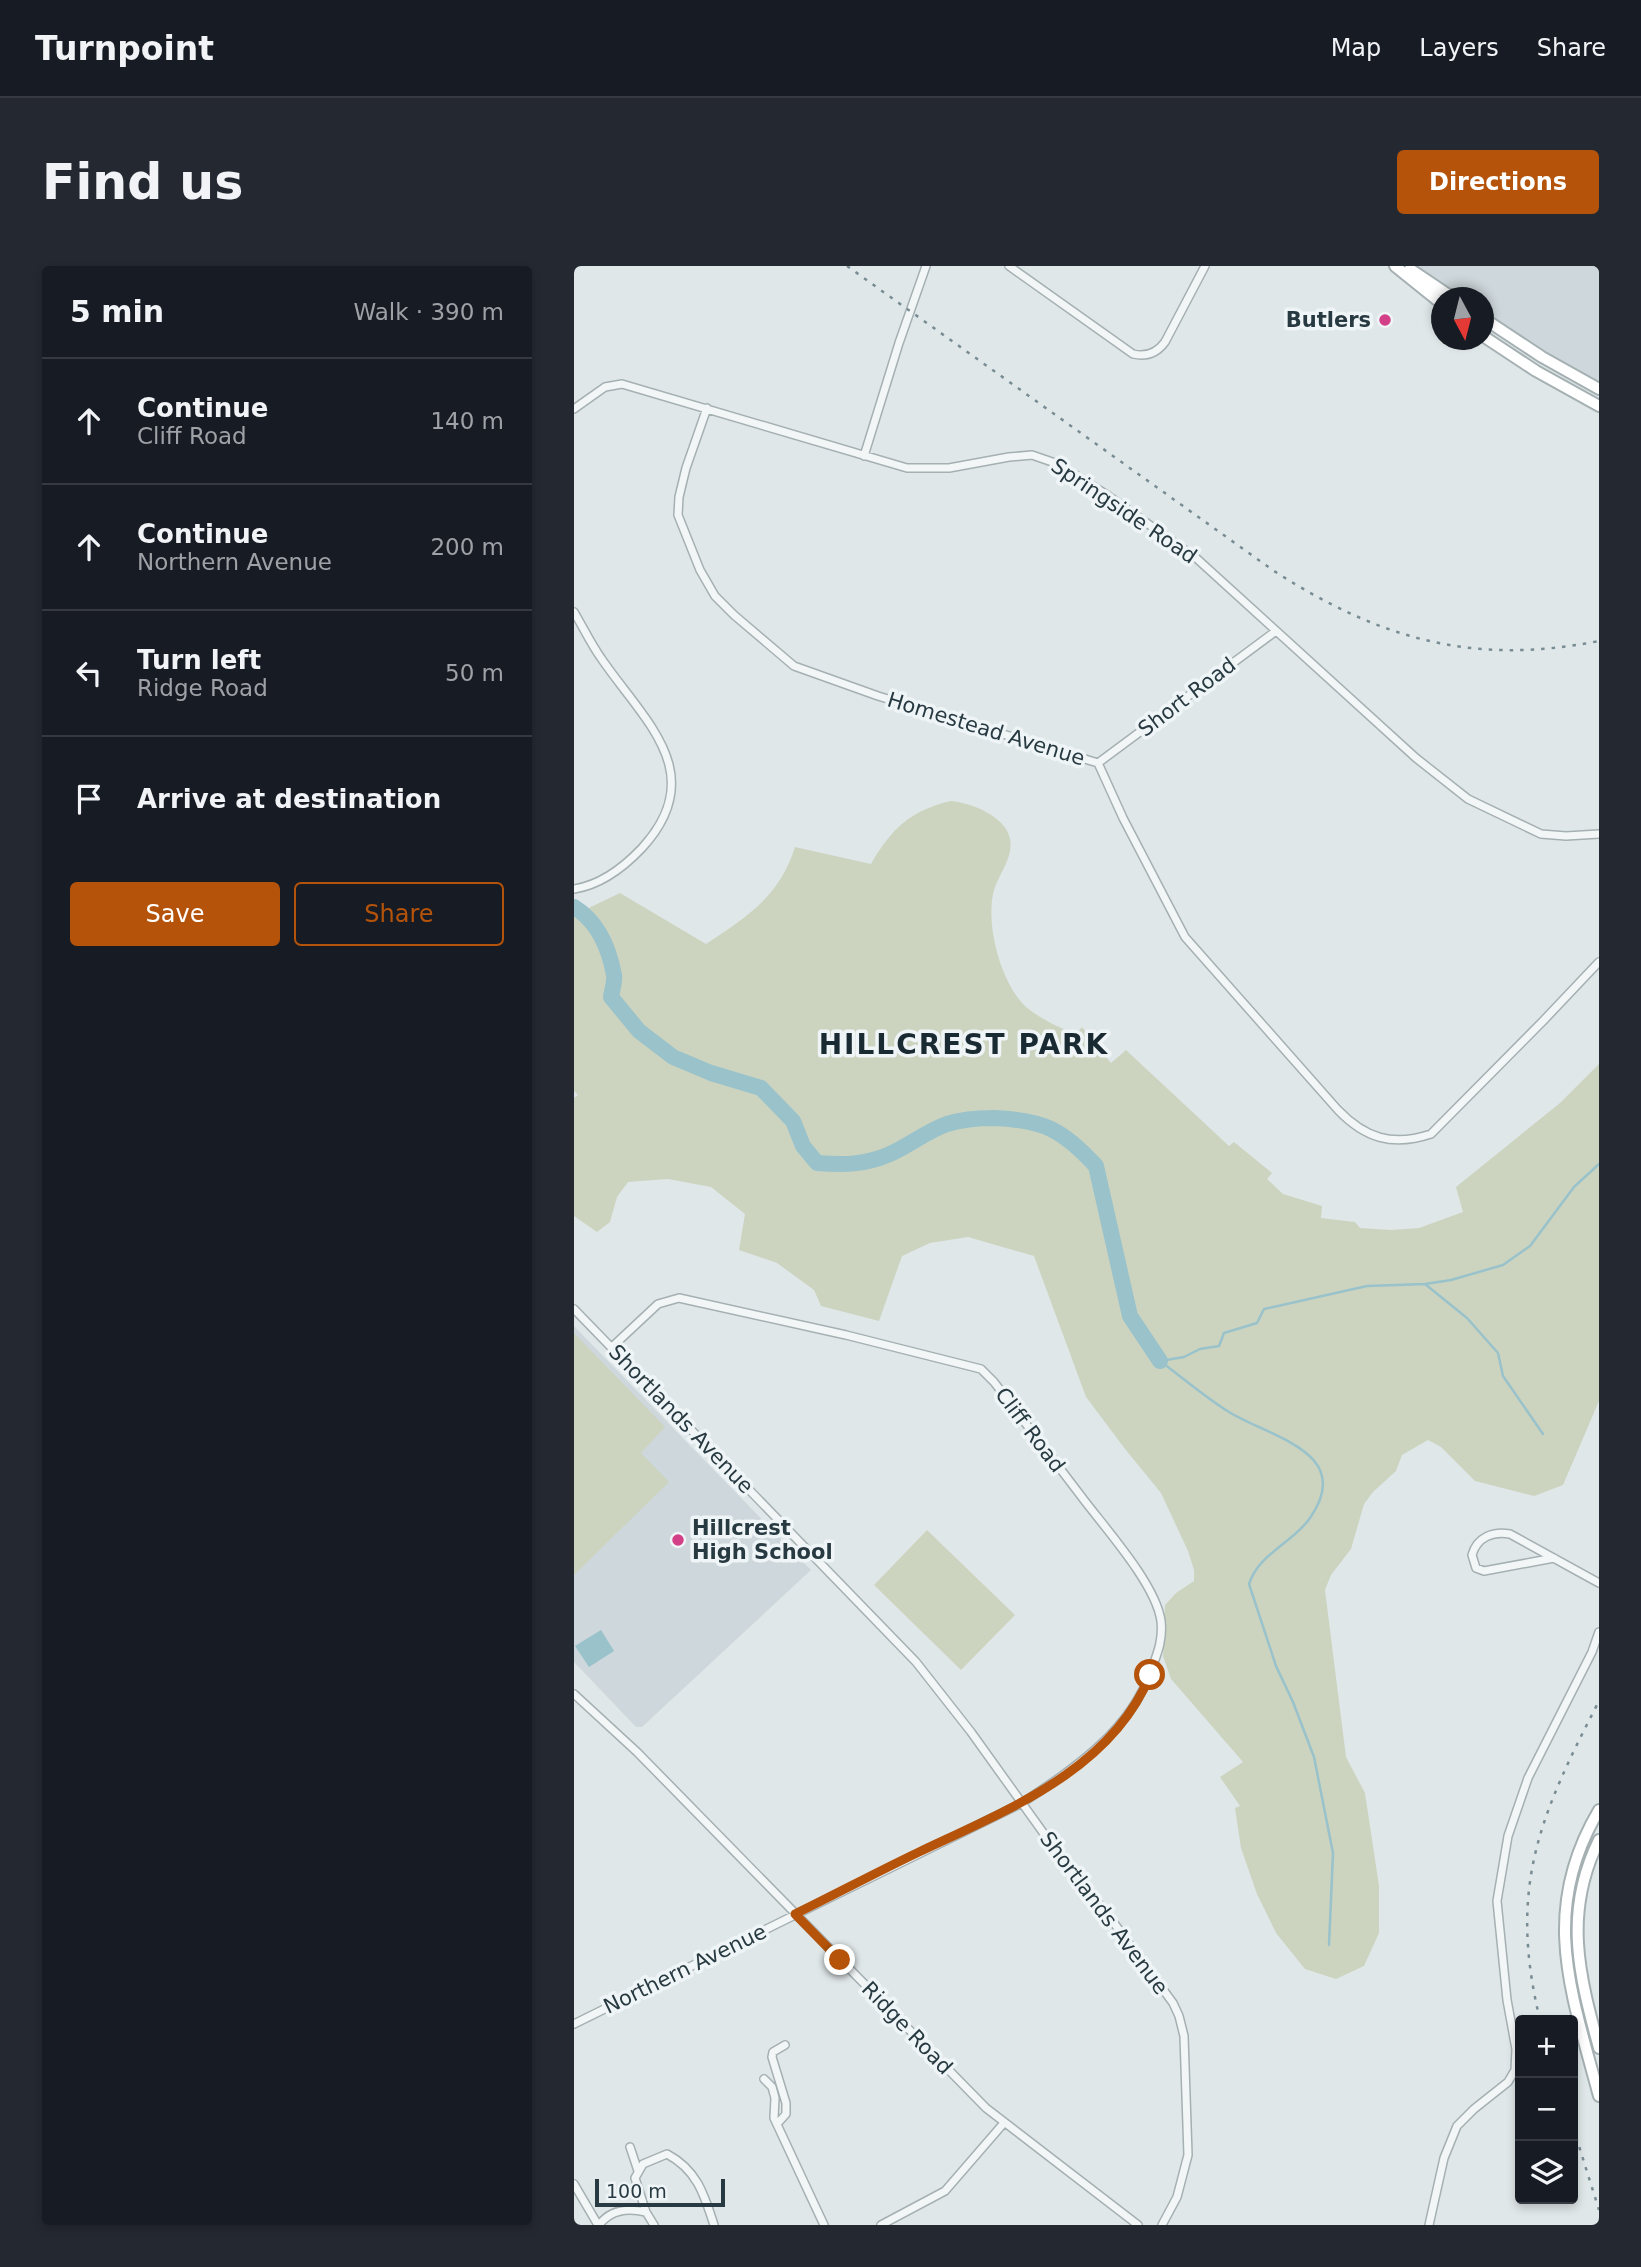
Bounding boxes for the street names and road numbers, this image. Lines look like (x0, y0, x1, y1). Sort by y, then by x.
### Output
street label: Springside Road (1047, 453, 1201, 569)
street label: Short Road (1134, 653, 1240, 741)
street label: Homestead Avenue (884, 688, 1088, 770)
street label: Shortlands Avenue (604, 1340, 758, 1498)
street label: Cliff Road (990, 1383, 1070, 1477)
street label: Shortlands Avenue (1035, 1827, 1173, 1999)
street label: Northern Avenue (600, 1919, 770, 2019)
street label: Ridge Road (857, 1977, 957, 2079)

